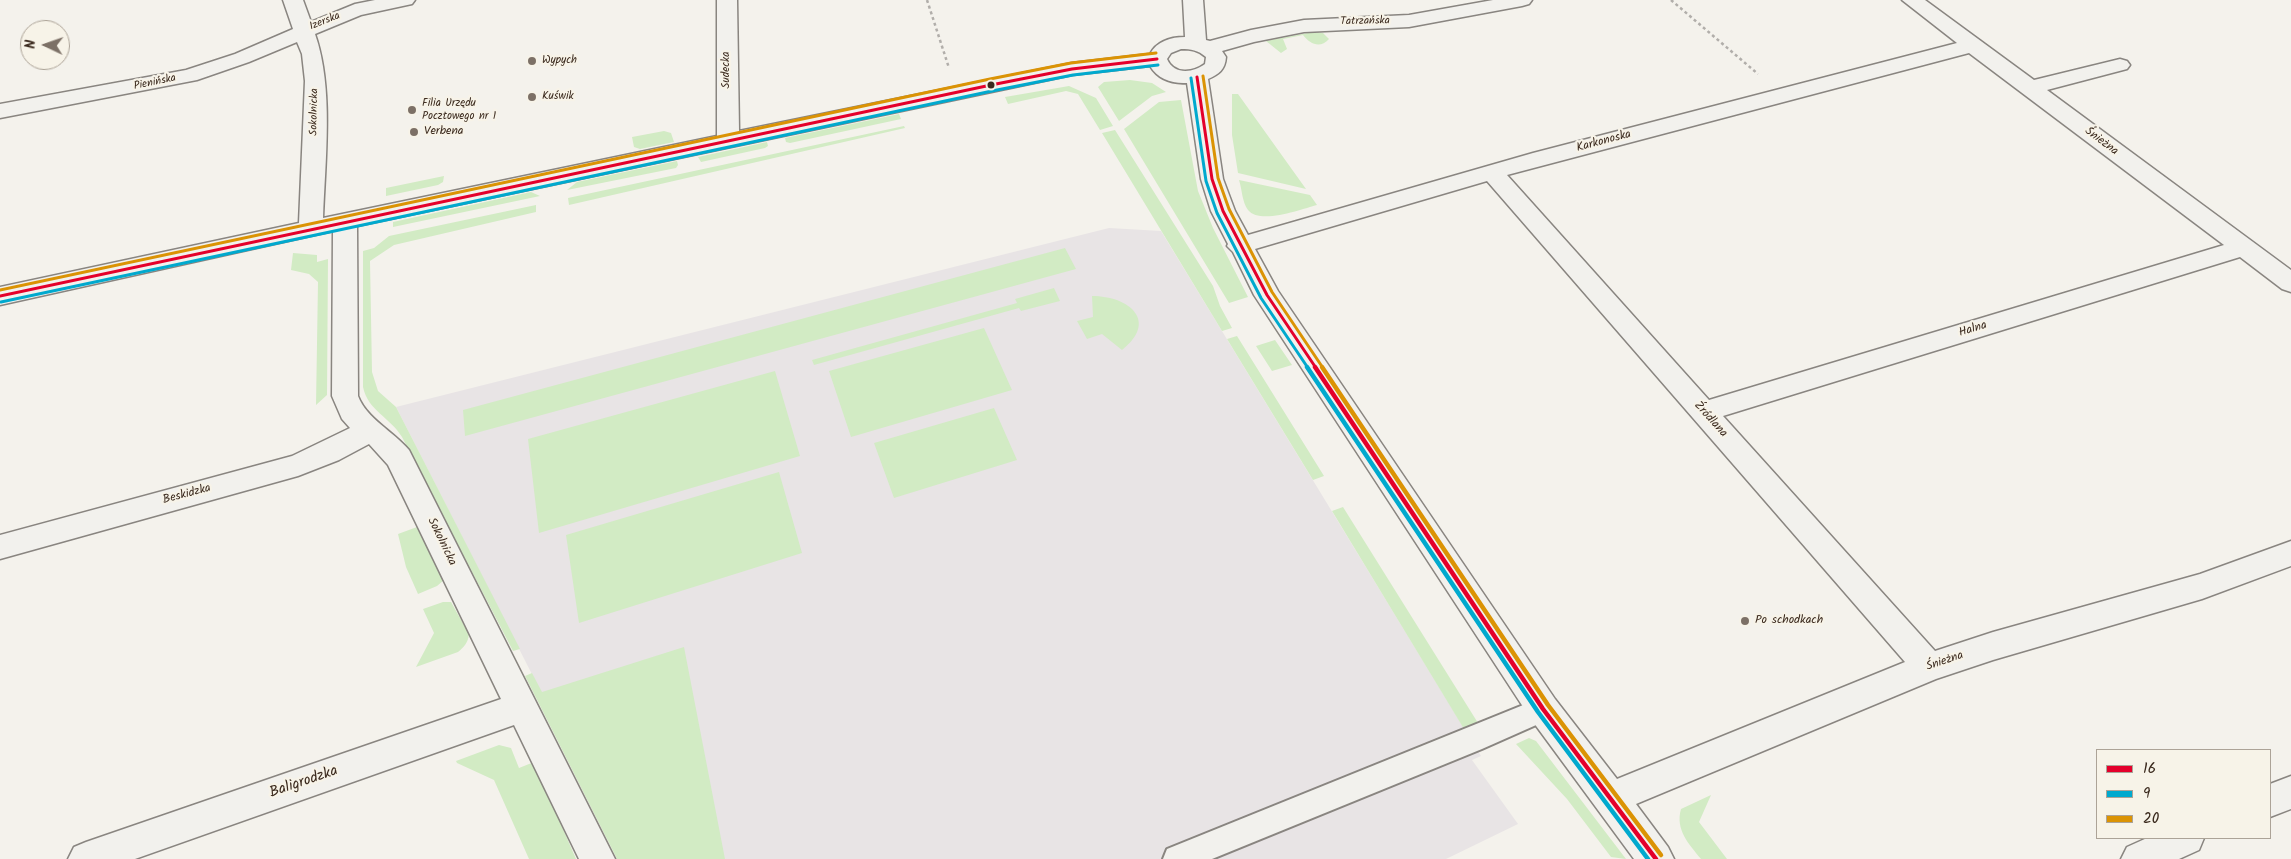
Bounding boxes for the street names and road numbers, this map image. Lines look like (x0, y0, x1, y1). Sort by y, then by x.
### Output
street label: Izerska (308, 10, 342, 34)
street label: Tatrzańska (1340, 15, 1390, 29)
street label: Sudecka (720, 52, 734, 88)
street label: Pienińska (133, 72, 177, 94)
street label: Sokolnicka (308, 88, 322, 136)
street label: Śnieżna (2081, 125, 2121, 159)
street label: Karkonoska (1575, 128, 1633, 156)
street label: Halna (1957, 319, 1989, 341)
street label: Źródlana (1690, 399, 1730, 441)
street label: Beskidzka (161, 482, 213, 508)
street label: Sokolnicka (423, 516, 459, 568)
street label: Śnieżna (1925, 649, 1965, 675)
street label: Baligrodzka (268, 763, 340, 803)

